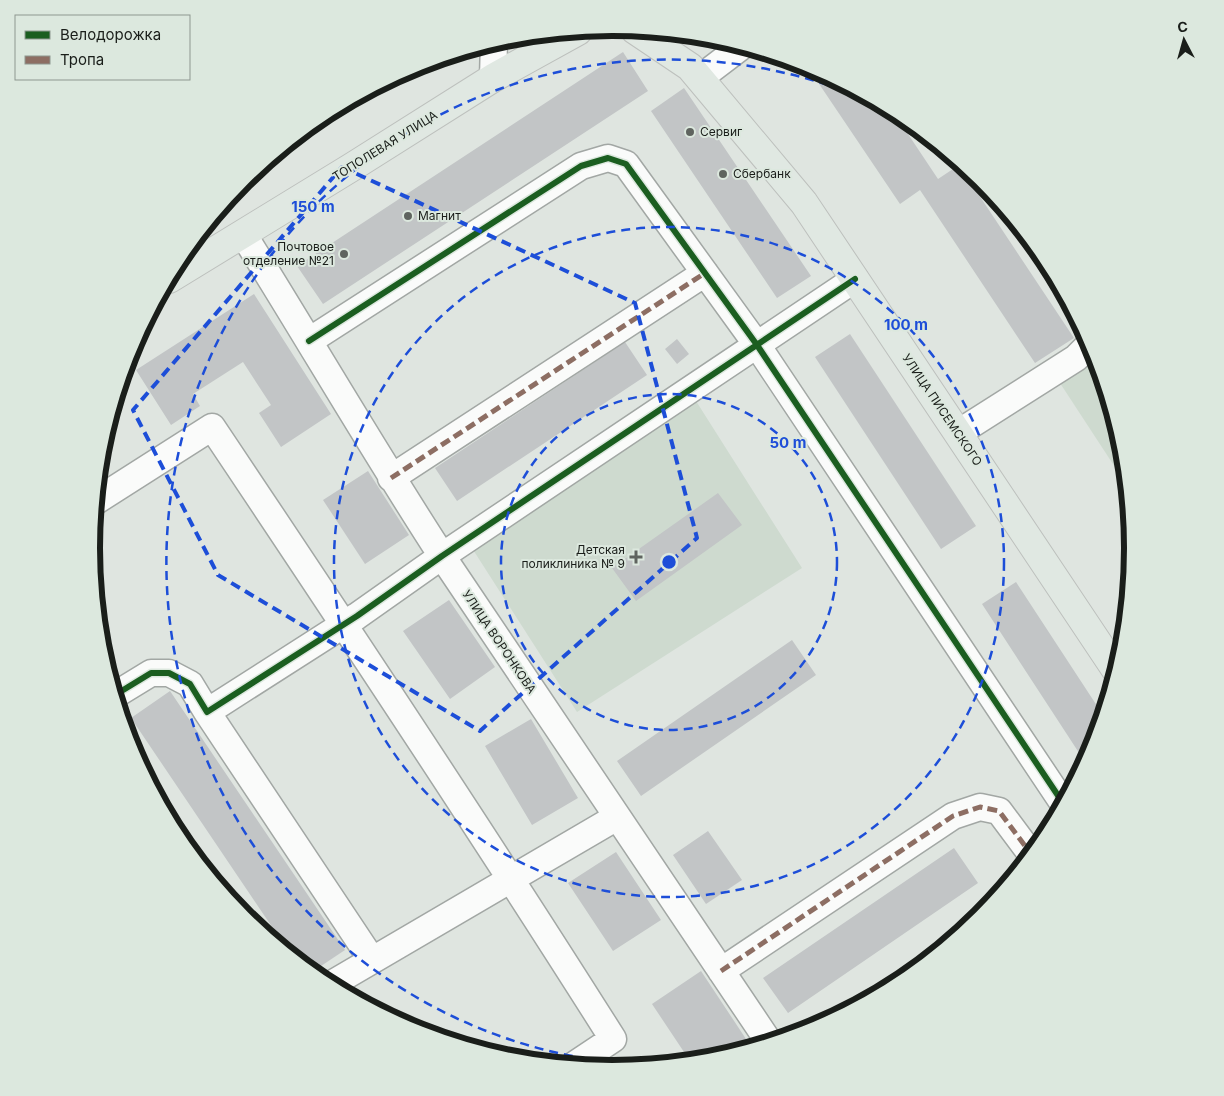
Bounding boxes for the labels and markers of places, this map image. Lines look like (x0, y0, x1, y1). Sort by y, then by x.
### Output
place label: Сервиг (700, 124, 742, 139)
marker: Сервиг (684, 126, 696, 138)
place label: Сбербанк (733, 166, 791, 181)
marker: Сбербанк (717, 168, 729, 180)
place label: Магнит (418, 208, 461, 223)
marker: Магнит (402, 210, 414, 222)
place label: Почтовое отделение №21 (243, 239, 334, 268)
marker: Почтовое отделение №21 (338, 248, 350, 260)
place label: Детская поликлиника № 9 (522, 542, 625, 571)
marker: Детская поликлиника № 9 (629, 550, 643, 564)
centre of rings (660, 553, 678, 571)

